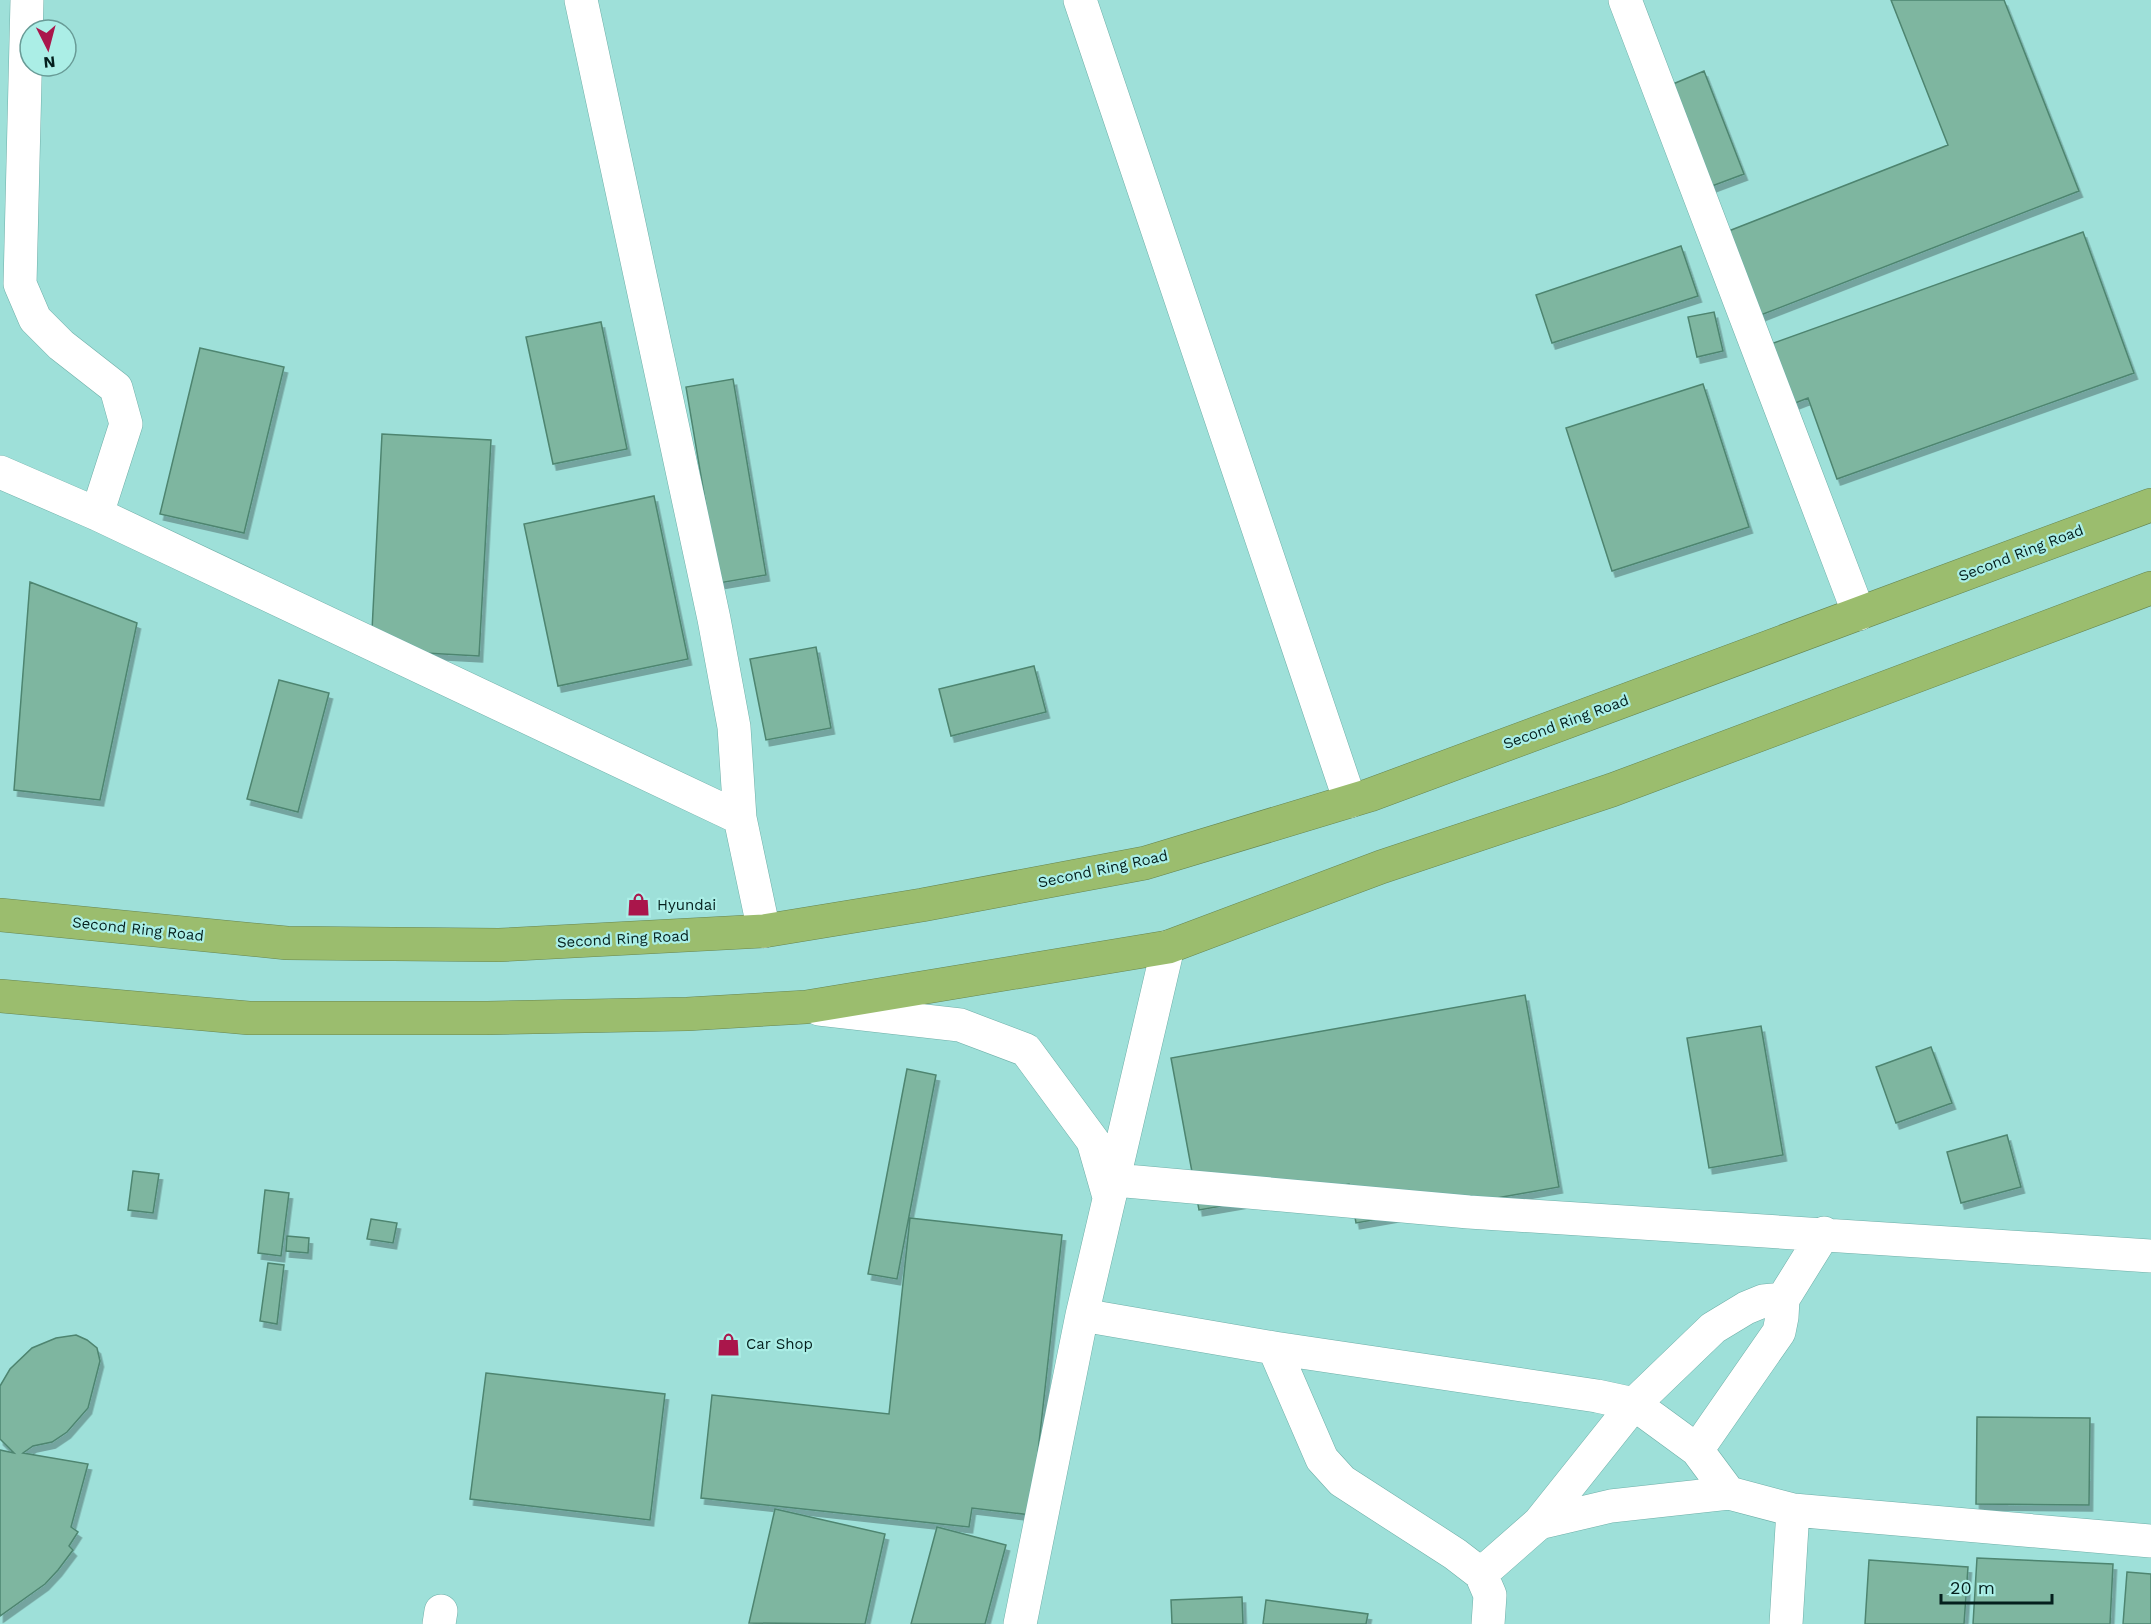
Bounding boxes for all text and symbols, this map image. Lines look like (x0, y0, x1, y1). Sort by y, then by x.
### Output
north arrow (18, 18, 78, 78)
text: N (43, 52, 56, 72)
street label: Second Ring Road (1956, 521, 2086, 585)
street label: Second Ring Road (1501, 691, 1631, 753)
street label: Second Ring Road (1036, 846, 1170, 892)
shop icon: Hyundai (626, 892, 652, 918)
place label: Hyundai (657, 896, 716, 914)
street label: Second Ring Road (71, 913, 205, 945)
street label: Second Ring Road (556, 927, 690, 951)
shop icon: Car Shop (715, 1331, 741, 1357)
place label: Car Shop (746, 1335, 813, 1353)
scale bar (1941, 1567, 2052, 1605)
text: 20 m (1950, 1577, 1995, 1598)

